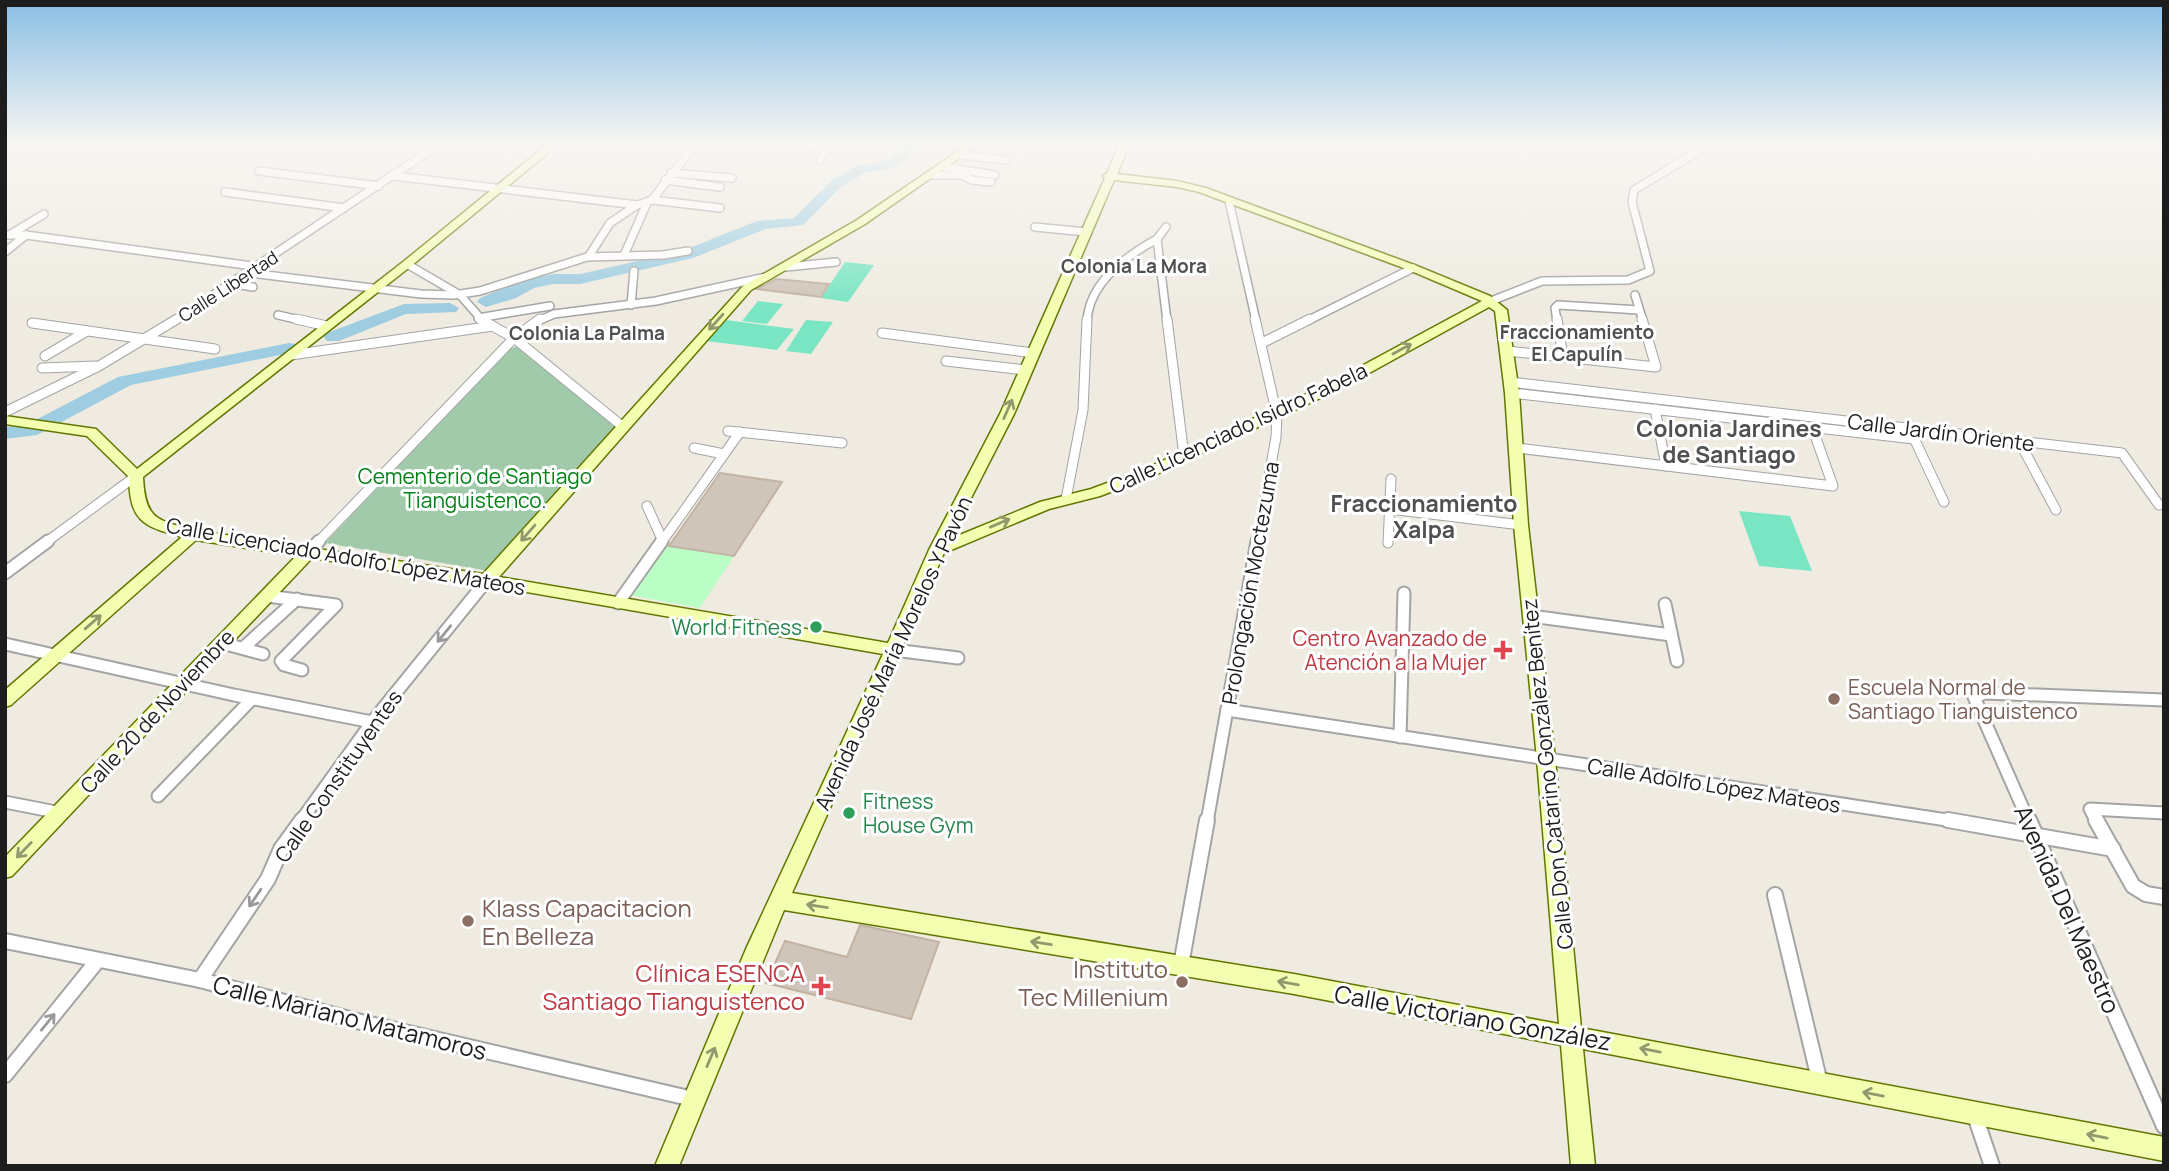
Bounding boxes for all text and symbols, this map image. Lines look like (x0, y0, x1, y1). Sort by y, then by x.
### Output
street label: Calle Libertad (174, 245, 282, 327)
district label: Colonia La Mora (1061, 253, 1207, 279)
one-way arrow (708, 313, 724, 331)
district label: Fraccionamiento El Capulín (1500, 319, 1654, 367)
district label: Colonia La Palma (509, 320, 665, 346)
one-way arrow (1392, 342, 1412, 356)
street label: Calle Licenciado Isidro Fabela (1104, 356, 1372, 500)
one-way arrow (1003, 399, 1016, 420)
street label: Calle Jardín Oriente (1846, 407, 2036, 457)
district label: Colonia Jardines de Santiago (1636, 412, 1822, 470)
street label: Prolongación Moctezuma (1215, 459, 1285, 707)
park label: Cementerio de Santiago Tianguistenco. (358, 462, 592, 514)
district label: Fraccionamiento Xalpa (1331, 487, 1517, 545)
street label: Avenida José María Morelos Y Pavón (808, 491, 978, 815)
street label: Calle Licenciado Adolfo López Mateos (164, 511, 528, 601)
one-way arrow (989, 516, 1010, 529)
one-way arrow (520, 523, 536, 541)
street label: Calle Don Catarino González Benítez (1515, 597, 1579, 951)
place label: World Fitness (671, 613, 802, 641)
one-way arrow (84, 614, 102, 630)
marker: World Fitness (808, 619, 824, 635)
street label: Calle 20 de Noviembre (74, 623, 240, 799)
one-way arrow (436, 624, 451, 642)
place label: Centro Avanzado de Atención a la Mujer (1293, 624, 1487, 676)
marker: Centro Avanzado de Atención a la Mujer (1493, 640, 1513, 660)
place label: Escuela Normal de Santiago Tianguistenco (1848, 673, 2078, 725)
street label: Calle Constituyentes (268, 684, 408, 868)
marker: Escuela Normal de Santiago Tianguistenco (1826, 691, 1842, 707)
street label: Calle Adolfo López Mateos (1585, 751, 1843, 819)
place label: Fitness House Gym (863, 787, 973, 839)
street label: Avenida Del Maestro (2007, 800, 2129, 1018)
marker: Fitness House Gym (841, 805, 857, 821)
one-way arrow (16, 842, 33, 859)
one-way arrow (248, 888, 262, 907)
place label: Klass Capacitacion En Belleza (482, 891, 692, 952)
one-way arrow (806, 899, 829, 912)
marker: Klass Capacitacion En Belleza (460, 913, 476, 929)
one-way arrow (1031, 936, 1053, 949)
place label: Instituto Tec Millenium (1018, 952, 1168, 1013)
place label: Clínica ESENCA Santiago Tianguistenco (543, 956, 805, 1017)
street label: Calle Mariano Matamoros (210, 967, 490, 1067)
marker: Instituto Tec Millenium (1174, 974, 1190, 990)
marker: Clínica ESENCA Santiago Tianguistenco (811, 976, 831, 996)
one-way arrow (1277, 976, 1299, 989)
street label: Calle Victoriano González (1332, 976, 1614, 1058)
one-way arrow (41, 1013, 56, 1031)
one-way arrow (1639, 1042, 1662, 1056)
one-way arrow (705, 1047, 718, 1068)
one-way arrow (1862, 1086, 1885, 1100)
one-way arrow (2086, 1129, 2109, 1142)

